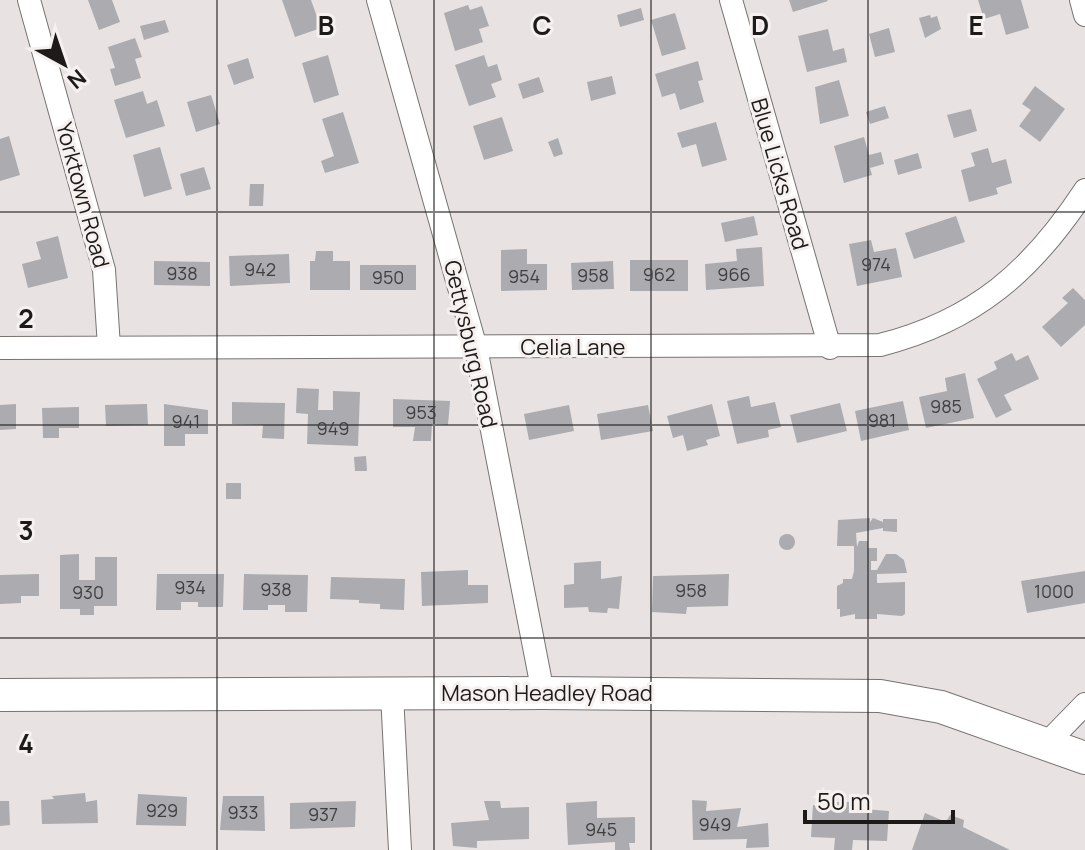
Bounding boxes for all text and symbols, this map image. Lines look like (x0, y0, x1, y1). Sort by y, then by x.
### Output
text: B (318, 7, 334, 43)
text: C (532, 7, 552, 43)
text: D (751, 7, 769, 43)
text: E (968, 7, 984, 43)
north arrow (24, 24, 104, 104)
text: N (61, 63, 93, 96)
street label: Blue Licks Road (744, 95, 816, 253)
street label: Yorktown Road (49, 119, 117, 271)
house number: 974 (861, 252, 891, 276)
house number: 942 (244, 257, 276, 281)
street label: Gettysburg Road (437, 257, 505, 431)
house number: 938 (166, 261, 198, 285)
house number: 962 (643, 262, 675, 286)
house number: 966 (717, 262, 751, 286)
house number: 958 (577, 263, 609, 287)
house number: 954 (508, 264, 540, 288)
house number: 950 (372, 265, 404, 289)
text: 2 (18, 300, 34, 336)
street label: Celia Lane (521, 332, 626, 362)
house number: 985 (930, 394, 962, 418)
house number: 953 (405, 400, 437, 424)
house number: 981 (868, 408, 896, 432)
house number: 941 (172, 409, 200, 433)
house number: 949 (317, 416, 349, 440)
text: 3 (18, 512, 34, 548)
house number: 934 (174, 575, 206, 599)
house number: 938 (260, 577, 292, 601)
house number: 958 (675, 578, 707, 602)
house number: 1000 (1034, 579, 1074, 603)
house number: 930 (72, 580, 104, 604)
street label: Mason Headley Road (441, 678, 653, 708)
text: 4 (18, 725, 34, 761)
scale bar (805, 774, 953, 824)
text: 50 m (817, 784, 871, 817)
house number: 929 (146, 798, 178, 822)
house number: 933 (227, 800, 259, 824)
house number: 937 (308, 802, 338, 826)
house number: 949 (699, 812, 731, 836)
house number: 945 (585, 817, 617, 841)

